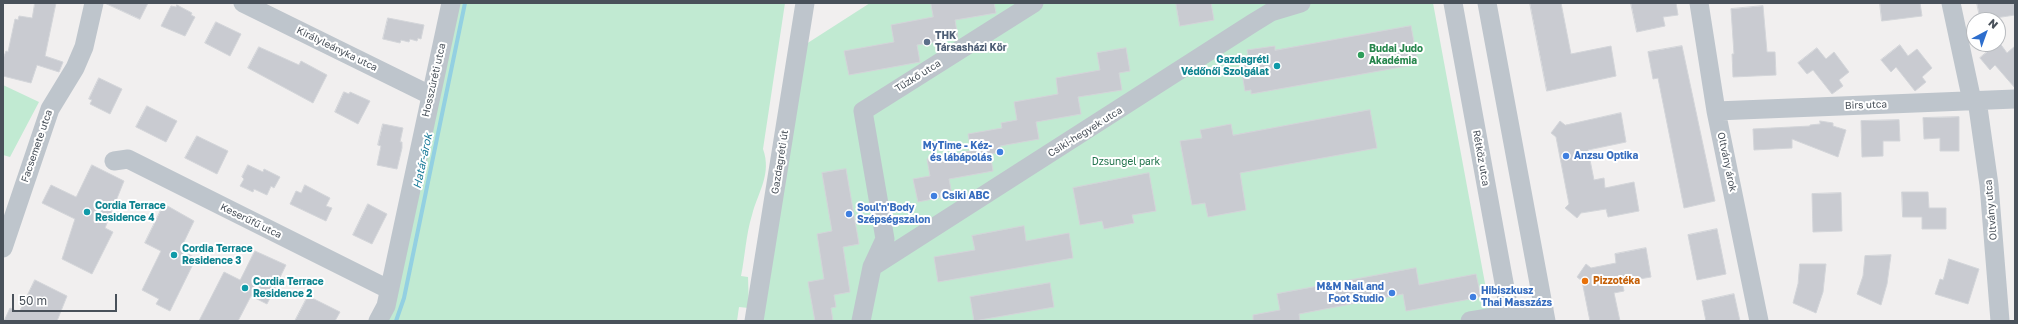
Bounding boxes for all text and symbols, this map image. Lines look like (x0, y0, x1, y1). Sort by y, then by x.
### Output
north arrow (1966, 12, 2006, 52)
text: N (1986, 16, 2001, 31)
street label: Királyleányka utca (295, 24, 379, 74)
place label: THK Társasházi Kör (935, 30, 1007, 54)
marker: THK Társasházi Kör (922, 37, 932, 47)
street label: Hosszúréti utca (420, 42, 448, 118)
place label: Budai Judo Akadémia (1369, 43, 1423, 66)
marker: Budai Judo Akadémia (1356, 50, 1366, 60)
place label: Gazdagréti Védőnői Szolgálat (1181, 54, 1269, 78)
street label: Tűzkő utca (893, 57, 943, 95)
marker: Gazdagréti Védőnői Szolgálat (1272, 61, 1282, 71)
street label: Birs utca (1845, 98, 1887, 112)
street label: Csiki-hegyek utca (1046, 104, 1124, 160)
street label: Facsemete utca (19, 108, 55, 184)
street label: Gazdagréti út (769, 129, 791, 195)
street label: Rétköz utca (1470, 129, 1492, 187)
street label: Oltvány árok (1715, 131, 1739, 193)
water label: Határ-árok (411, 132, 435, 190)
place label: MyTime - Kéz- és lábápolás (923, 140, 992, 164)
marker: MyTime - Kéz- és lábápolás (995, 147, 1005, 157)
place label: Anzsu Optika (1574, 150, 1638, 162)
marker: Anzsu Optika (1561, 151, 1571, 161)
park label: Dzsungel park (1092, 156, 1160, 168)
street label: Oltvány utca (1982, 179, 2000, 241)
place label: Csiki ABC (942, 190, 990, 202)
marker: Csiki ABC (929, 191, 939, 201)
place label: Cordia Terrace Residence 4 (95, 200, 166, 224)
street label: Keserűfű utca (218, 201, 284, 241)
place label: Soul'n'Body Szépségszalon (857, 202, 930, 226)
marker: Cordia Terrace Residence 4 (82, 207, 92, 217)
marker: Soul'n'Body Szépségszalon (844, 209, 854, 219)
place label: Cordia Terrace Residence 3 (182, 243, 253, 266)
marker: Cordia Terrace Residence 3 (169, 250, 179, 260)
place label: Pizzotéka (1593, 275, 1640, 287)
place label: Cordia Terrace Residence 2 (253, 276, 324, 300)
marker: Pizzotéka (1580, 276, 1590, 286)
place label: M&M Nail and Foot Studio (1317, 281, 1384, 304)
marker: Cordia Terrace Residence 2 (240, 283, 250, 293)
place label: Hibiszkusz Thai Masszázs (1481, 285, 1552, 308)
scale bar (14, 286, 119, 312)
marker: M&M Nail and Foot Studio (1387, 288, 1397, 298)
marker: Hibiszkusz Thai Masszázs (1468, 292, 1478, 302)
text: 50 m (19, 293, 47, 308)

